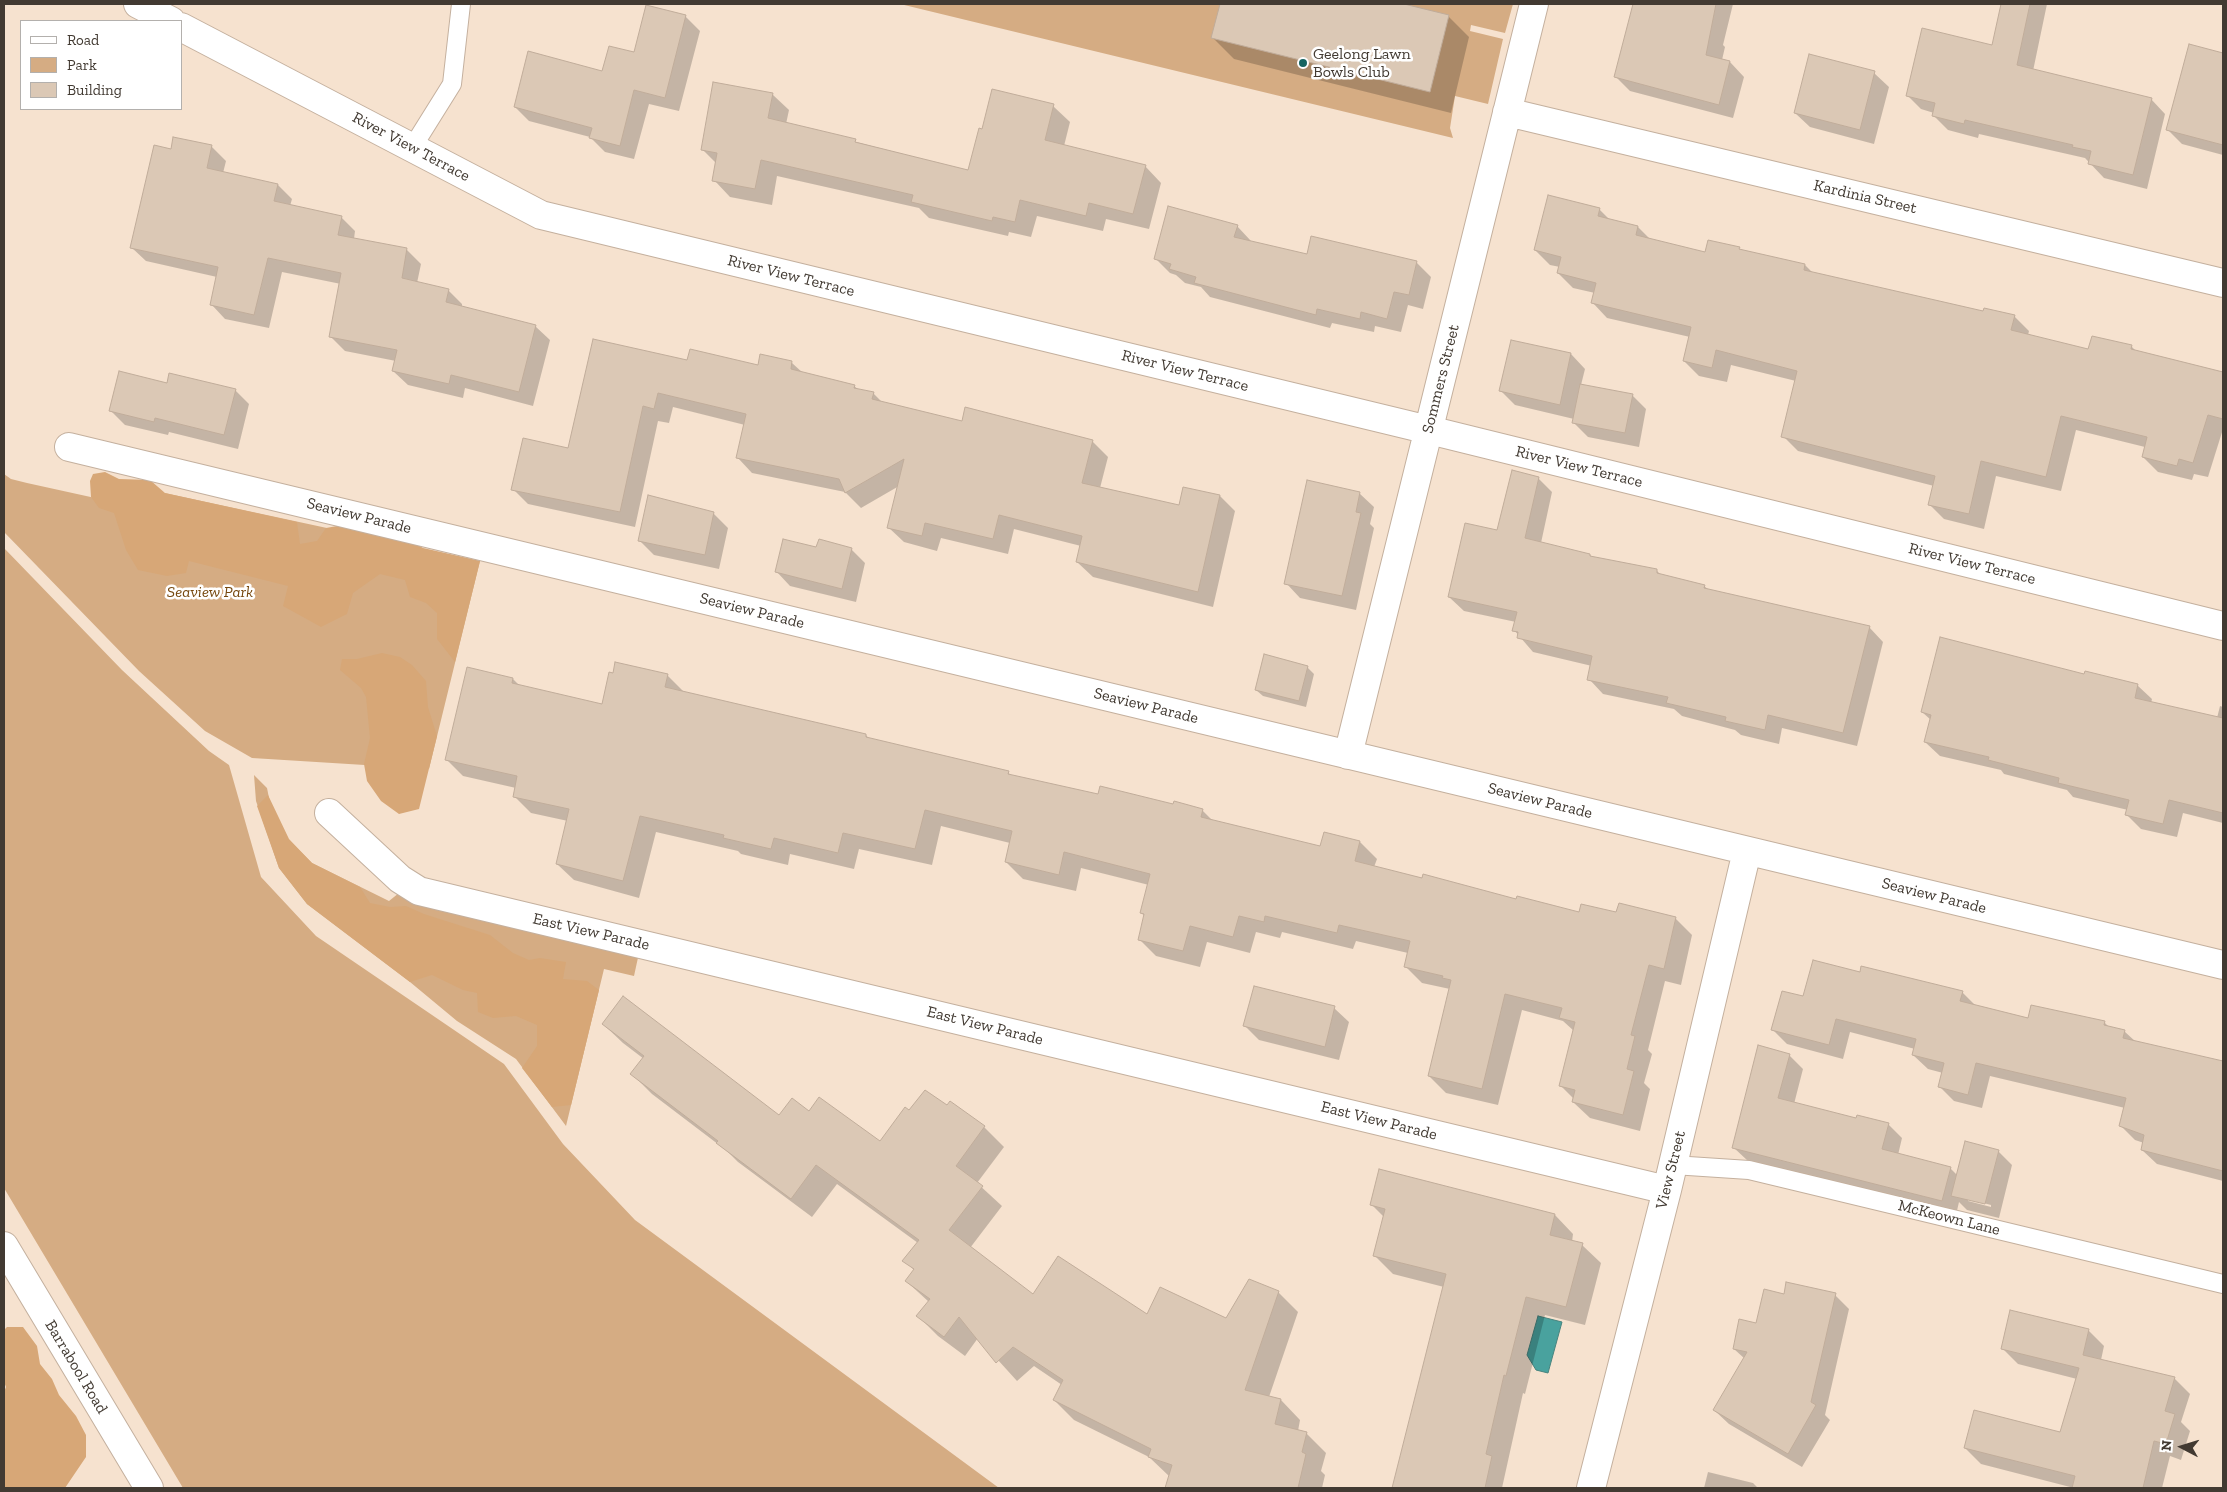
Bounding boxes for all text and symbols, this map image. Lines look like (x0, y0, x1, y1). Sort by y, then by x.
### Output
legend (20, 20, 182, 110)
text: Road (67, 31, 99, 49)
place label: Geelong Lawn Bowls Club (1313, 44, 1411, 82)
text: Park (67, 56, 97, 74)
marker: Geelong Lawn Bowls Club (1297, 57, 1309, 69)
text: Building (67, 81, 122, 99)
street label: River View Terrace (349, 108, 473, 186)
street label: Kardinia Street (1812, 176, 1918, 218)
street label: River View Terrace (726, 251, 856, 301)
street label: Sommers Street (1418, 323, 1464, 435)
street label: River View Terrace (1120, 346, 1250, 396)
street label: River View Terrace (1514, 442, 1644, 492)
street label: Seaview Parade (305, 494, 413, 538)
street label: River View Terrace (1907, 539, 2037, 589)
park label: Seaview Park (167, 582, 253, 602)
street label: Seaview Parade (698, 589, 806, 633)
street label: Seaview Parade (1092, 684, 1200, 728)
street label: Seaview Parade (1486, 779, 1594, 823)
street label: Seaview Parade (1880, 874, 1988, 918)
street label: East View Parade (531, 909, 651, 955)
street label: East View Parade (925, 1002, 1045, 1050)
street label: East View Parade (1319, 1097, 1439, 1145)
street label: View Street (1652, 1129, 1690, 1211)
street label: McKeown Lane (1896, 1196, 2002, 1240)
street label: Barrabool Road (41, 1317, 111, 1417)
north arrow (2157, 1422, 2207, 1472)
text: N (2158, 1440, 2175, 1452)

